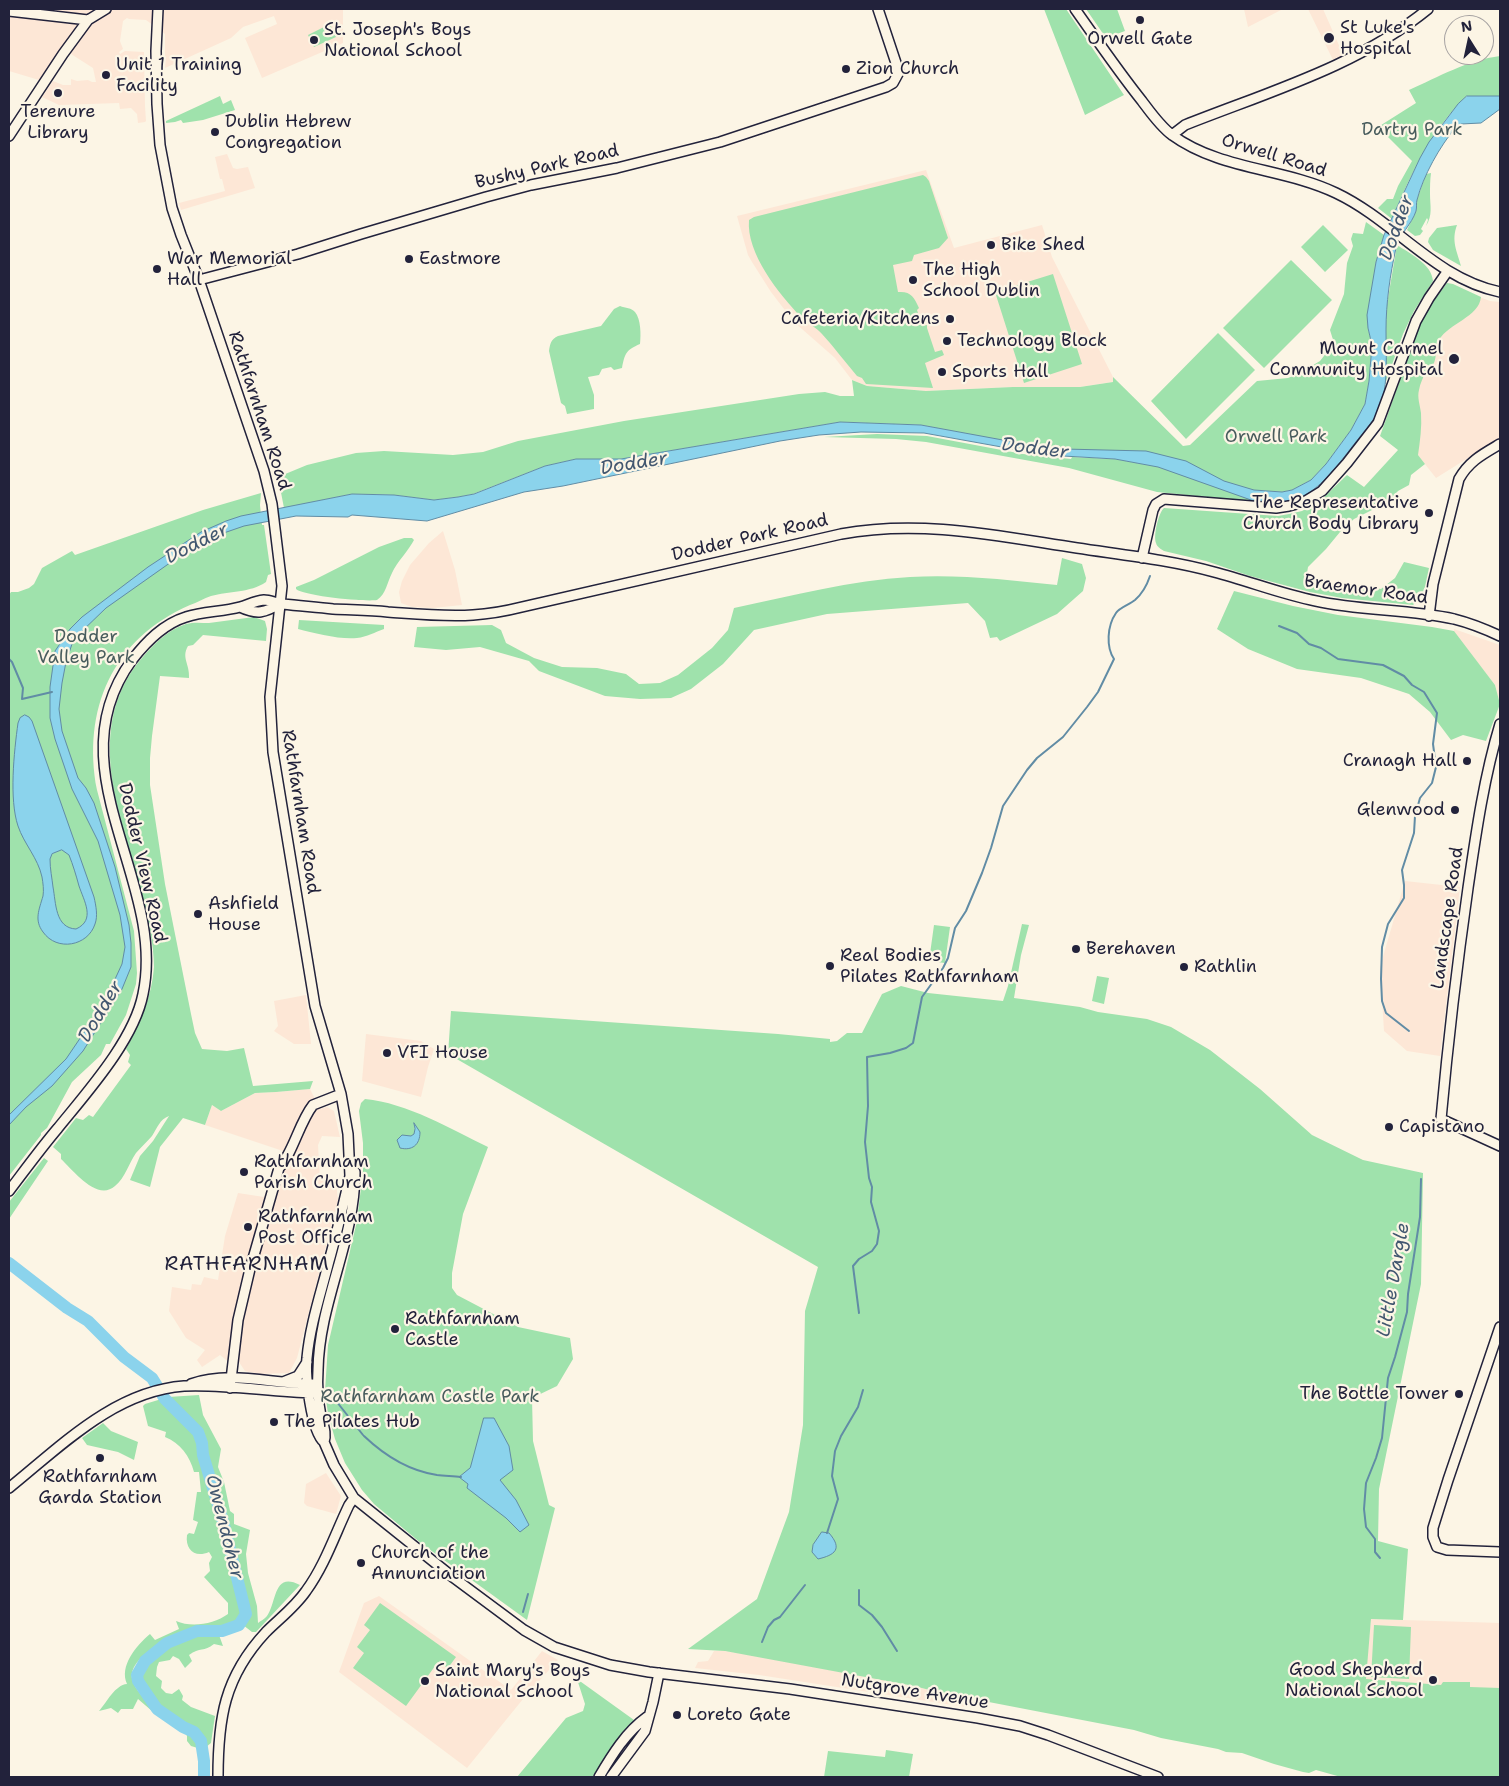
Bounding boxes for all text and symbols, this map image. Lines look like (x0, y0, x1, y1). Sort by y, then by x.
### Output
marker: Orwell Gate (1134, 14, 1146, 26)
north arrow (1444, 15, 1494, 65)
text: N (1460, 16, 1474, 36)
place label: St Luke's Hospital (1340, 17, 1415, 59)
place label: St. Joseph's Boys National School (324, 19, 471, 62)
place label: Orwell Gate (1087, 28, 1193, 50)
marker: St Luke's Hospital (1322, 31, 1336, 45)
marker: St. Joseph's Boys National School (308, 34, 320, 46)
place label: Unit 1 Training Facility (116, 54, 242, 96)
place label: Zion Church (856, 58, 959, 80)
marker: Zion Church (840, 63, 852, 75)
marker: Unit 1 Training Facility (100, 69, 112, 81)
marker: Terenure Library (52, 87, 64, 99)
place label: Terenure Library (20, 101, 96, 144)
place label: Dublin Hebrew Congregation (225, 111, 352, 154)
park label: Dartry Park (1361, 119, 1463, 141)
marker: Dublin Hebrew Congregation (209, 126, 221, 138)
street label: Orwell Road (1219, 130, 1329, 182)
street label: Bushy Park Road (473, 140, 621, 194)
water label: Dodder (1375, 192, 1419, 264)
place label: Bike Shed (1001, 234, 1085, 256)
marker: Bike Shed (985, 239, 997, 251)
place label: War Memorial Hall (167, 248, 292, 290)
place label: Eastmore (419, 248, 501, 270)
marker: Eastmore (403, 253, 415, 265)
place label: The High School Dublin (923, 259, 1040, 302)
marker: War Memorial Hall (151, 263, 163, 275)
marker: The High School Dublin (907, 274, 919, 286)
place label: Cafeteria/Kitchens (781, 308, 940, 330)
marker: Cafeteria/Kitchens (944, 313, 956, 325)
street label: Rathfarnham Road (223, 329, 295, 493)
place label: Technology Block (957, 330, 1107, 352)
marker: Technology Block (941, 335, 953, 347)
place label: Mount Carmel Community Hospital (1269, 338, 1443, 380)
marker: Mount Carmel Community Hospital (1447, 352, 1461, 366)
place label: Sports Hall (952, 361, 1048, 383)
marker: Sports Hall (936, 366, 948, 378)
park label: Orwell Park (1225, 426, 1327, 448)
water label: Dodder (1000, 434, 1070, 464)
water label: Dodder (599, 447, 669, 481)
place label: The Representative Church Body Library (1243, 492, 1419, 534)
marker: The Representative Church Body Library (1423, 507, 1435, 519)
street label: Dodder Park Road (670, 510, 830, 566)
water label: Dodder (162, 518, 232, 570)
street label: Braemor Road (1303, 571, 1429, 609)
park label: Dodder Valley Park (37, 626, 135, 669)
street label: Rathfarnham Road (276, 728, 324, 896)
place label: Cranagh Hall (1343, 750, 1457, 772)
marker: Cranagh Hall (1461, 755, 1473, 767)
street label: Dodder View Road (113, 781, 171, 945)
place label: Glenwood (1357, 799, 1445, 821)
marker: Glenwood (1449, 804, 1461, 816)
street label: Landscape Road (1427, 846, 1469, 990)
place label: Ashfield House (208, 893, 279, 936)
marker: Ashfield House (192, 908, 204, 920)
place label: Berehaven (1086, 938, 1176, 960)
marker: Berehaven (1070, 943, 1082, 955)
place label: Real Bodies Pilates Rathfarnham (840, 945, 1019, 988)
place label: Rathlin (1194, 956, 1257, 978)
marker: Real Bodies Pilates Rathfarnham (824, 960, 836, 972)
marker: Rathlin (1178, 961, 1190, 973)
water label: Dodder (74, 977, 128, 1047)
place label: VFI House (397, 1042, 488, 1064)
marker: VFI House (381, 1047, 393, 1059)
place label: Capistano (1399, 1116, 1485, 1138)
marker: Capistano (1383, 1121, 1395, 1133)
place label: Rathfarnham Parish Church (254, 1151, 373, 1194)
marker: Rathfarnham Parish Church (238, 1166, 250, 1178)
place label: Rathfarnham Post Office (258, 1206, 373, 1248)
marker: Rathfarnham Post Office (242, 1221, 254, 1233)
water label: Little Dargle (1373, 1221, 1415, 1339)
district label: RATHFARNHAM (163, 1253, 331, 1277)
place label: Rathfarnham Castle (405, 1308, 520, 1350)
marker: Rathfarnham Castle (389, 1323, 401, 1335)
place label: The Bottle Tower (1300, 1383, 1449, 1405)
park label: Rathfarnham Castle Park (320, 1386, 540, 1408)
marker: The Bottle Tower (1453, 1388, 1465, 1400)
place label: The Pilates Hub (284, 1411, 420, 1433)
marker: The Pilates Hub (268, 1416, 280, 1428)
marker: Rathfarnham Garda Station (94, 1452, 106, 1464)
place label: Rathfarnham Garda Station (38, 1466, 162, 1508)
water label: Owendoher (200, 1472, 248, 1582)
place label: Church of the Annunciation (371, 1542, 489, 1585)
marker: Church of the Annunciation (355, 1557, 367, 1569)
place label: Good Shepherd National School (1285, 1659, 1423, 1702)
place label: Saint Mary's Boys National School (435, 1660, 590, 1702)
street label: Nutgrove Avenue (840, 1670, 990, 1714)
marker: Good Shepherd National School (1427, 1674, 1439, 1686)
marker: Saint Mary's Boys National School (419, 1675, 431, 1687)
place label: Loreto Gate (687, 1704, 791, 1726)
marker: Loreto Gate (671, 1709, 683, 1721)

